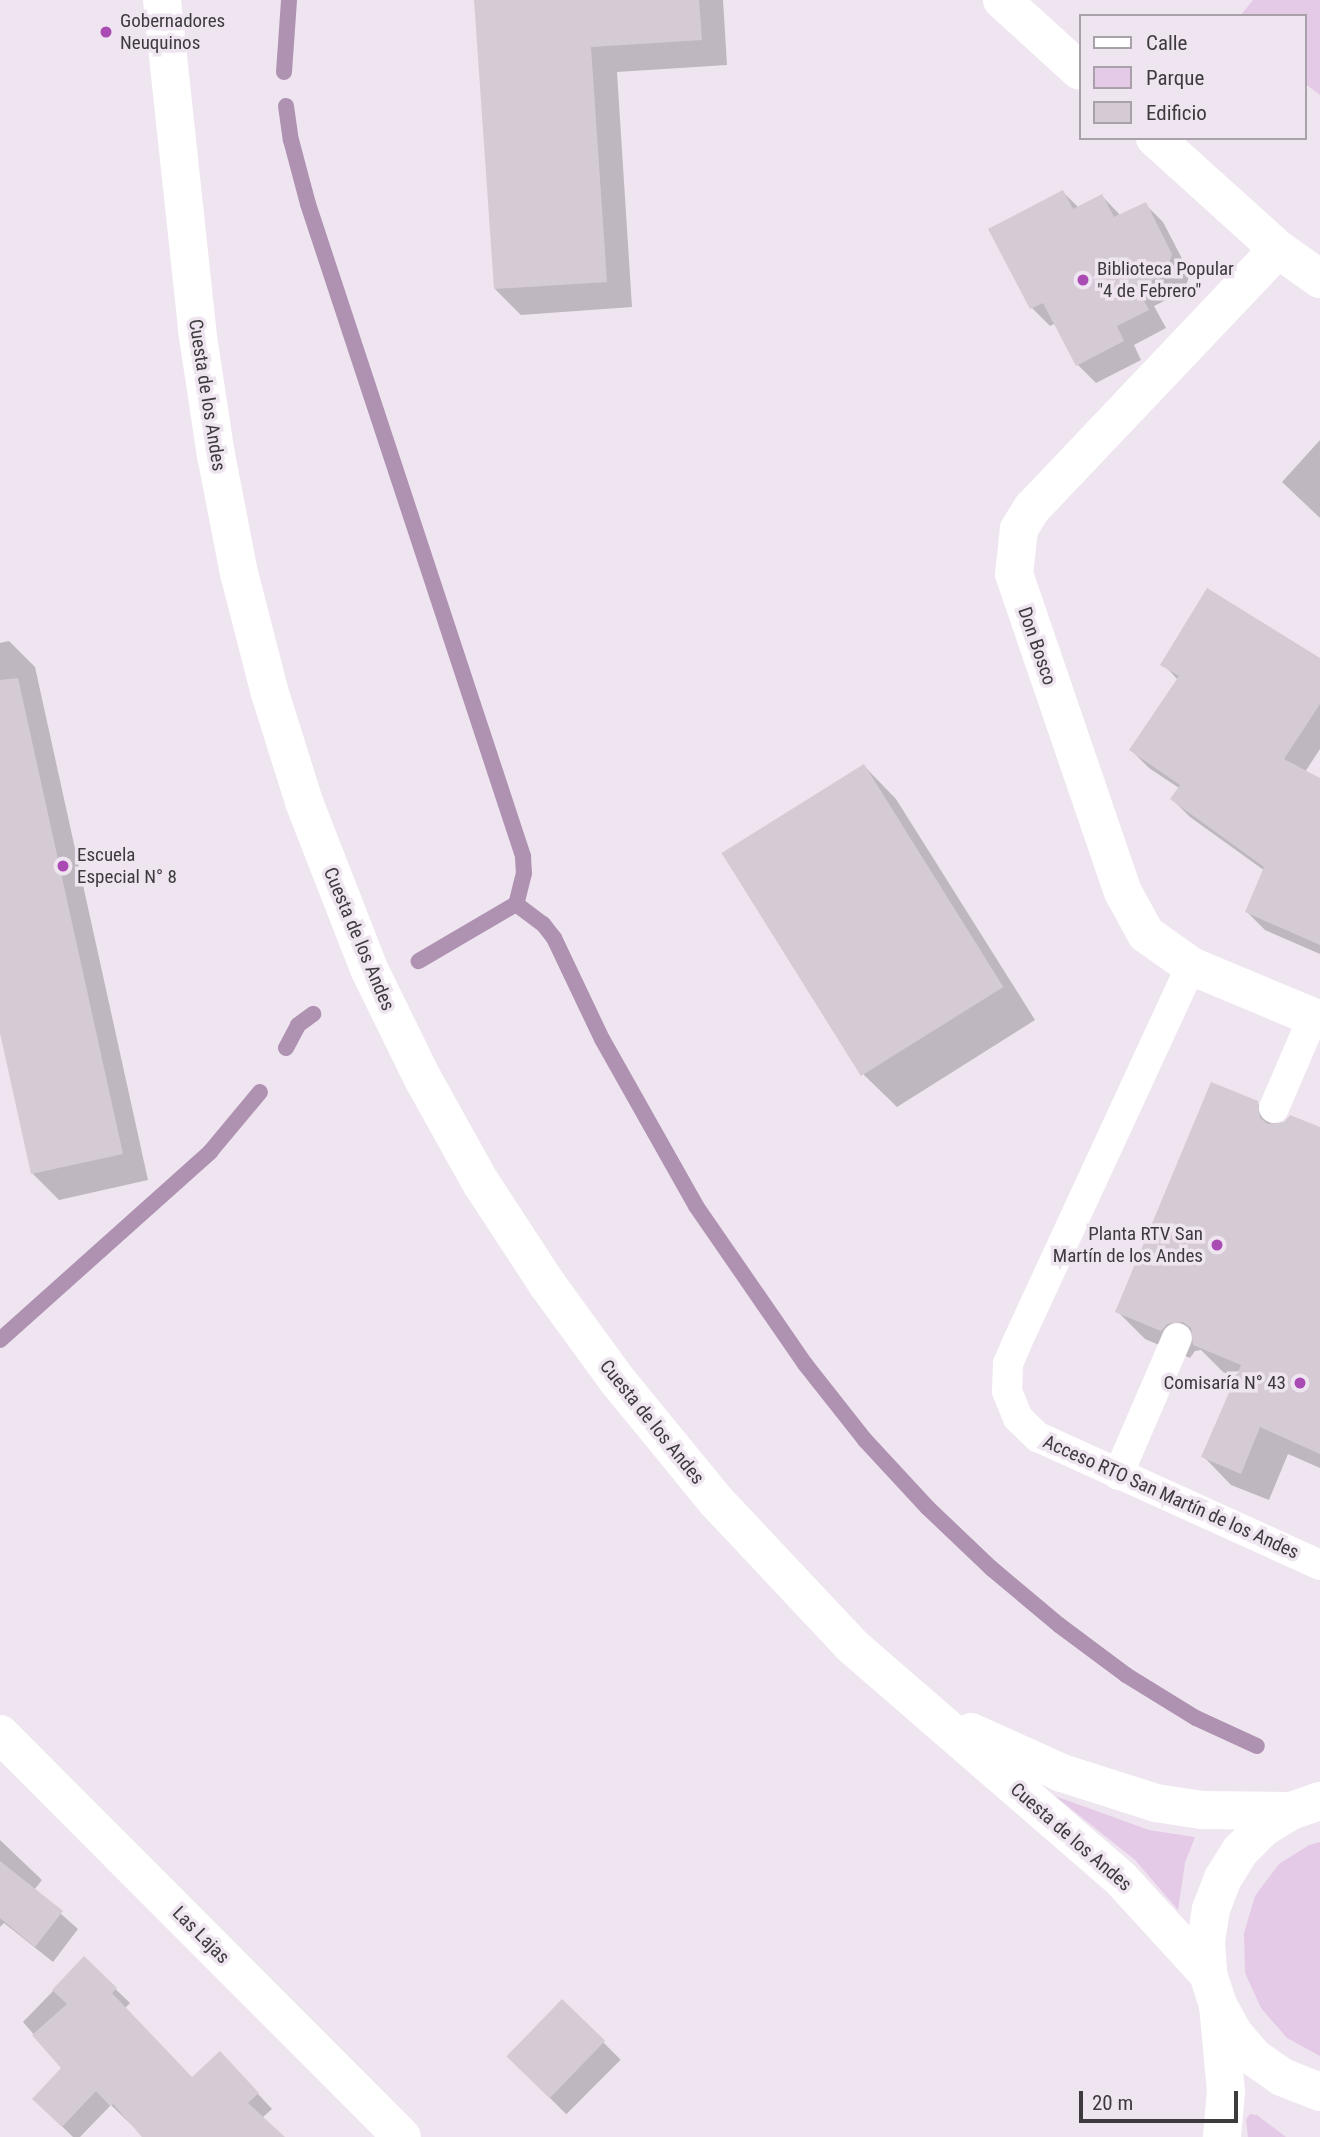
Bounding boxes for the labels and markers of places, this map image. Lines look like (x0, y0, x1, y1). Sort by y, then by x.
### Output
place label: Gobernadores Neuquinos (120, 10, 225, 54)
marker: Gobernadores Neuquinos (98, 24, 114, 40)
place label: Biblioteca Popular "4 de Febrero" (1097, 258, 1234, 302)
marker: Biblioteca Popular "4 de Febrero" (1075, 272, 1091, 288)
place label: Escuela Especial N° 8 (77, 844, 177, 888)
marker: Escuela Especial N° 8 (55, 858, 71, 874)
place label: Planta RTV San Martín de los Andes (1053, 1223, 1203, 1267)
marker: Planta RTV San Martín de los Andes (1209, 1237, 1225, 1253)
place label: Comisaría N° 43 (1164, 1372, 1286, 1394)
marker: Comisaría N° 43 (1292, 1375, 1308, 1391)

